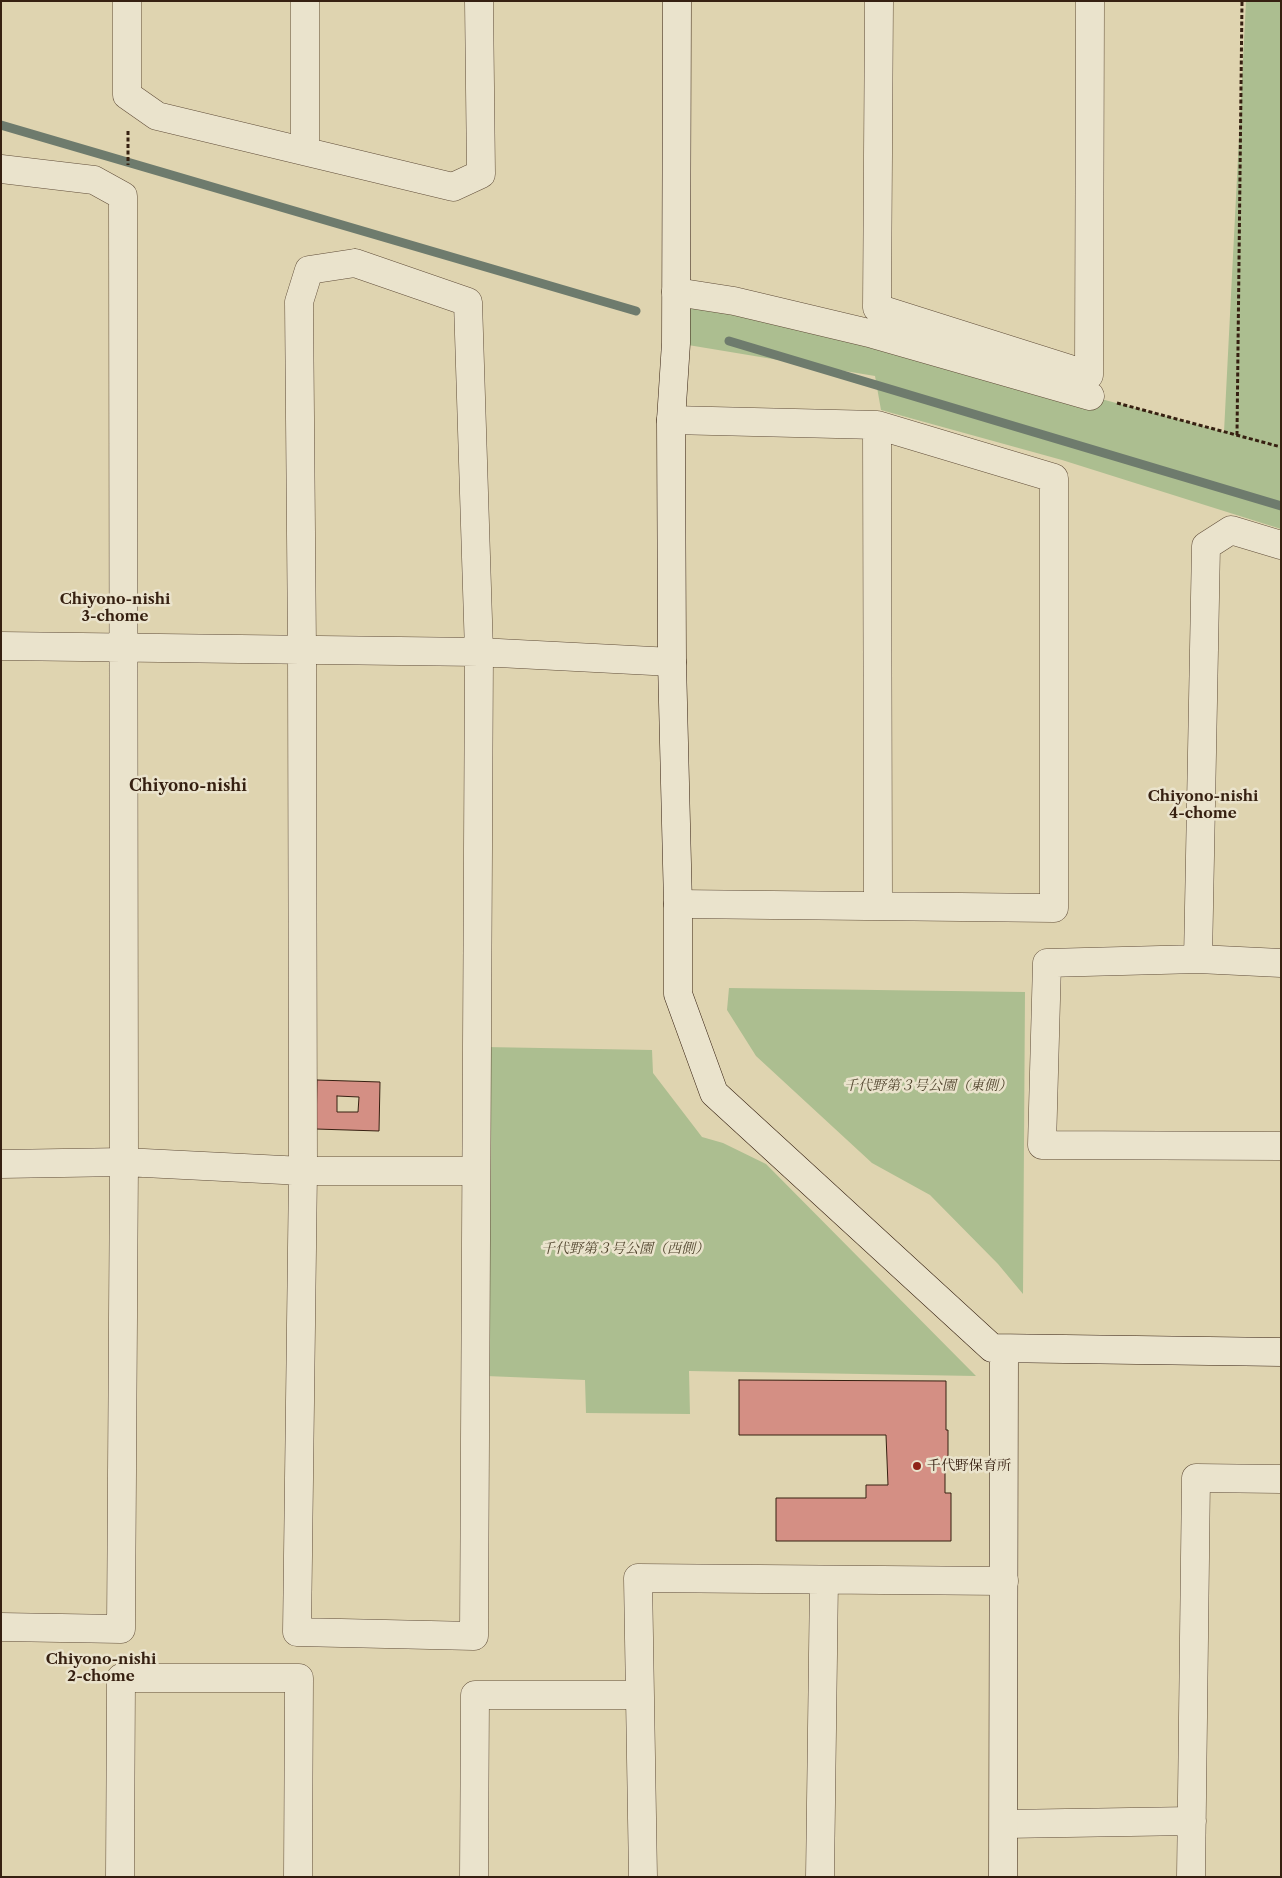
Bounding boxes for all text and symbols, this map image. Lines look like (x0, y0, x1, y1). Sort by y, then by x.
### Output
district label: Chiyono-nishi 3-chome (60, 591, 170, 626)
district label: Chiyono-nishi (129, 776, 247, 796)
district label: Chiyono-nishi 4-chome (1148, 788, 1258, 823)
park label: 千代野第３号公園（東側） (844, 1078, 1012, 1094)
park label: 千代野第３号公園（西側） (541, 1241, 709, 1257)
place label: 千代野保育所 (927, 1458, 1011, 1474)
marker: 千代野保育所 (911, 1460, 923, 1472)
district label: Chiyono-nishi 2-chome (46, 1651, 156, 1686)

